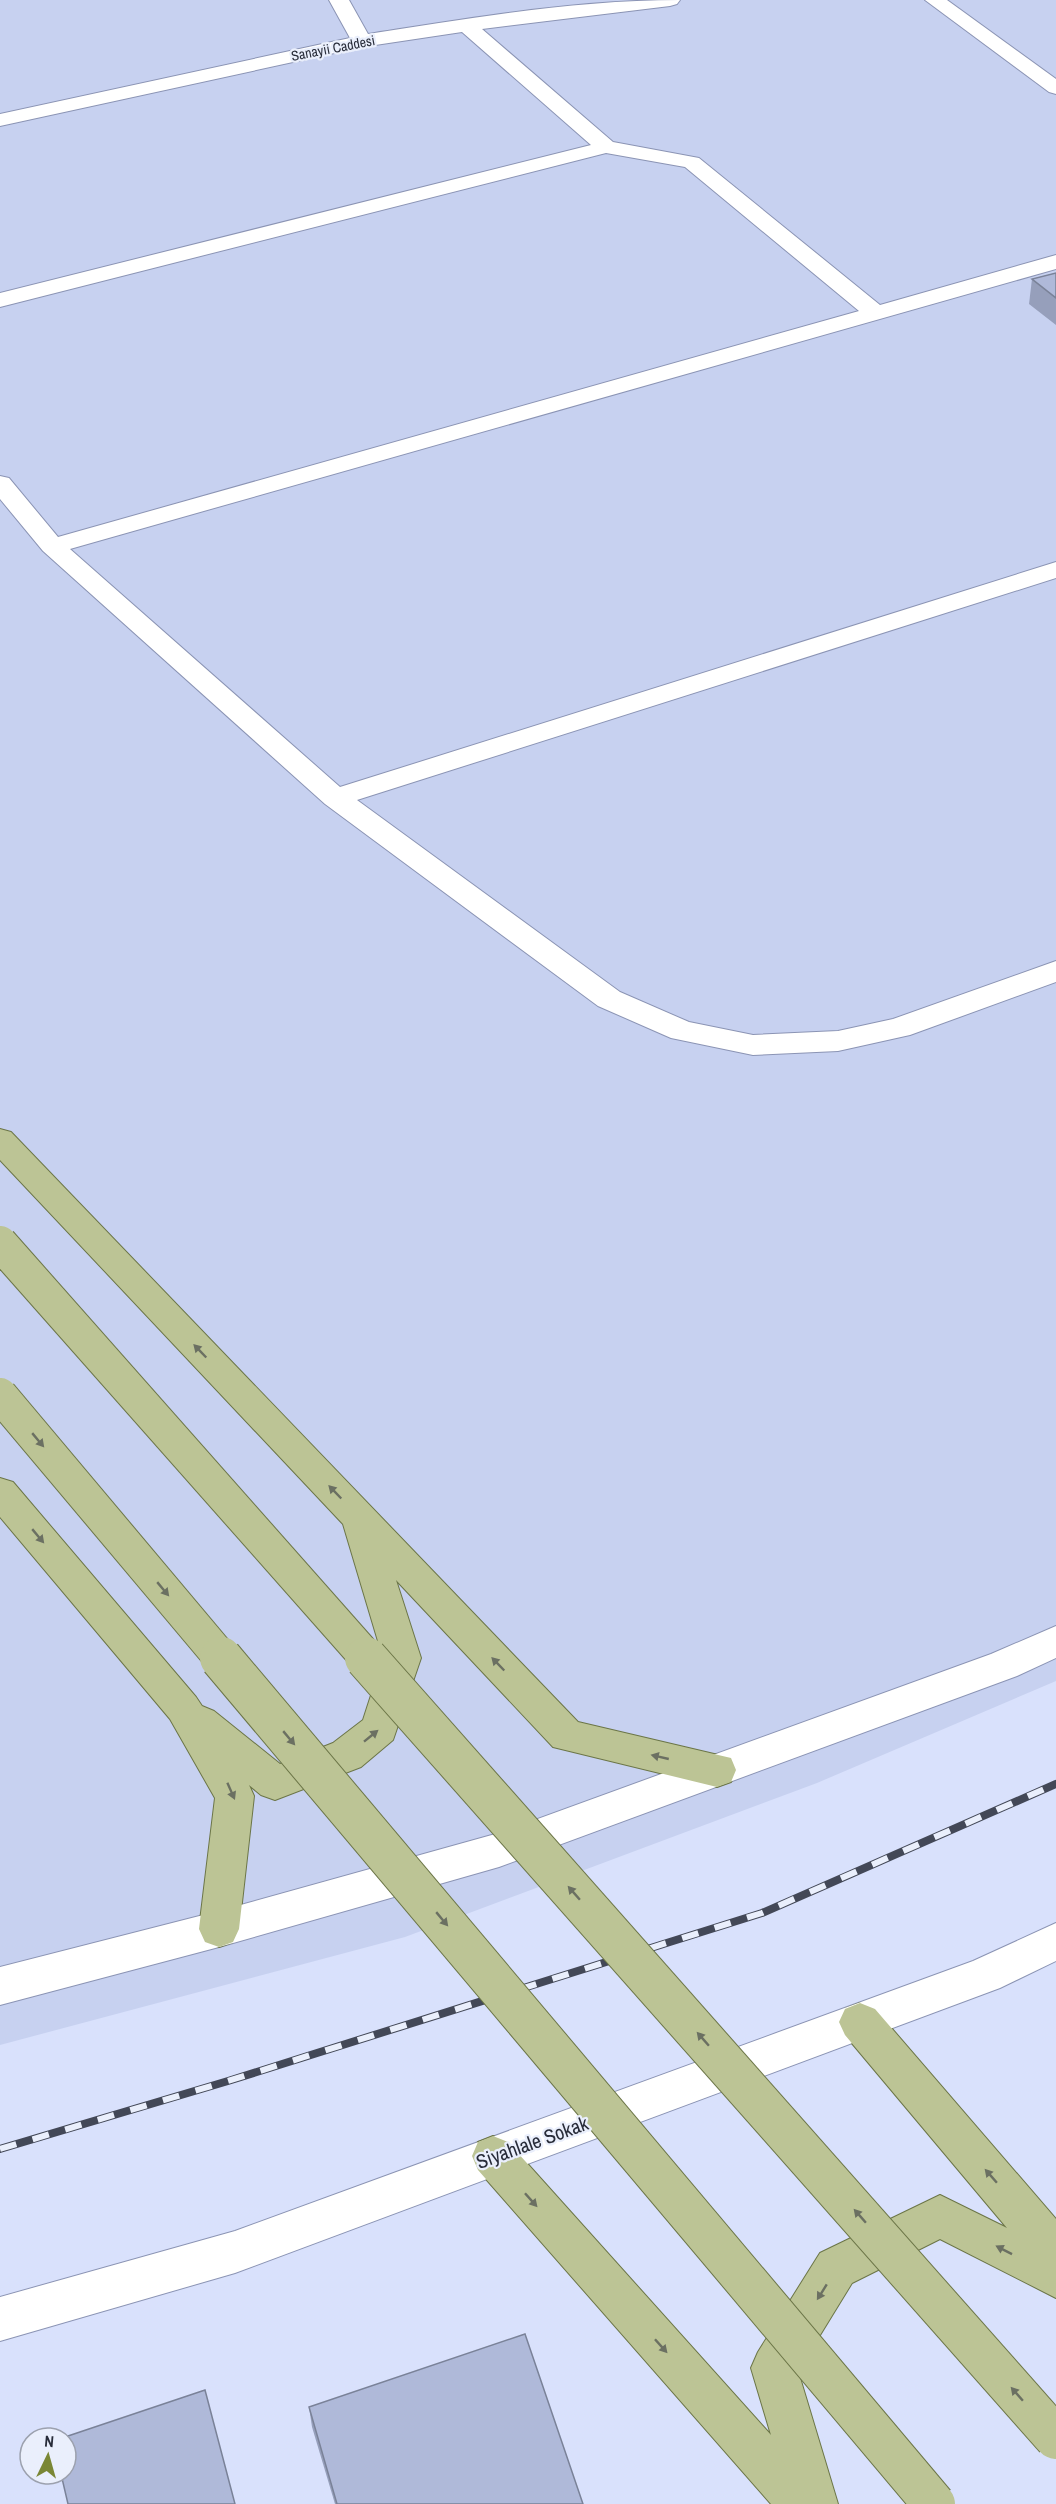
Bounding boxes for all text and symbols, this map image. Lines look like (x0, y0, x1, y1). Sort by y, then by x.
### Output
street label: Sanayii Caddesi (290, 31, 376, 65)
one-way arrow (194, 1344, 208, 1358)
one-way arrow (31, 1432, 44, 1448)
one-way arrow (328, 1486, 342, 1500)
one-way arrow (31, 1528, 44, 1543)
one-way arrow (157, 1581, 170, 1597)
one-way arrow (491, 1657, 505, 1672)
one-way arrow (282, 1730, 295, 1745)
one-way arrow (363, 1730, 379, 1743)
one-way arrow (650, 1752, 669, 1762)
one-way arrow (226, 1782, 236, 1800)
one-way arrow (567, 1885, 581, 1900)
one-way arrow (435, 1911, 448, 1927)
one-way arrow (697, 2032, 710, 2047)
street label: Siyahlale Sokak (472, 2109, 593, 2175)
one-way arrow (985, 2169, 998, 2184)
one-way arrow (524, 2192, 537, 2207)
one-way arrow (853, 2209, 867, 2224)
one-way arrow (995, 2245, 1012, 2255)
one-way arrow (816, 2283, 827, 2300)
one-way arrow (654, 2338, 667, 2353)
one-way arrow (1011, 2387, 1024, 2402)
north arrow (18, 2426, 78, 2486)
text: N (44, 2430, 55, 2452)

